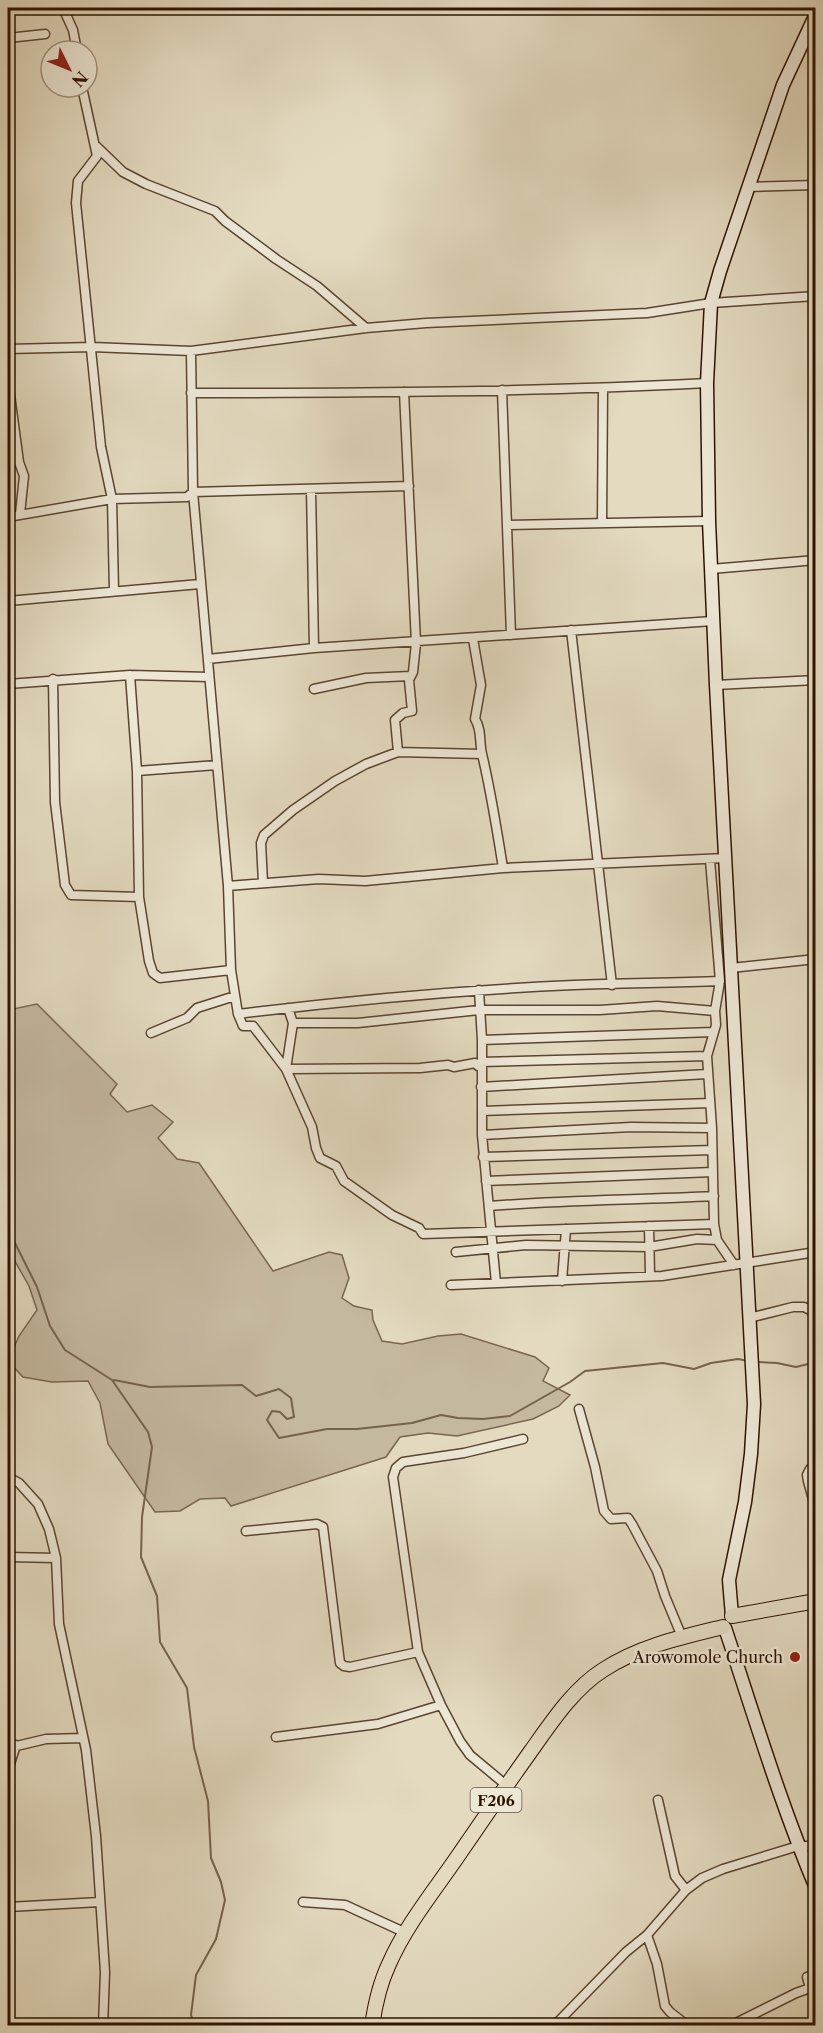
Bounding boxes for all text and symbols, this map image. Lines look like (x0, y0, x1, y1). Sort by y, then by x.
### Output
north arrow (39, 39, 99, 99)
text: N (68, 67, 92, 91)
place label: Arowomole Church (632, 1647, 783, 1667)
marker: Arowomole Church (788, 1650, 802, 1664)
road number: F206 (470, 1788, 522, 1812)

